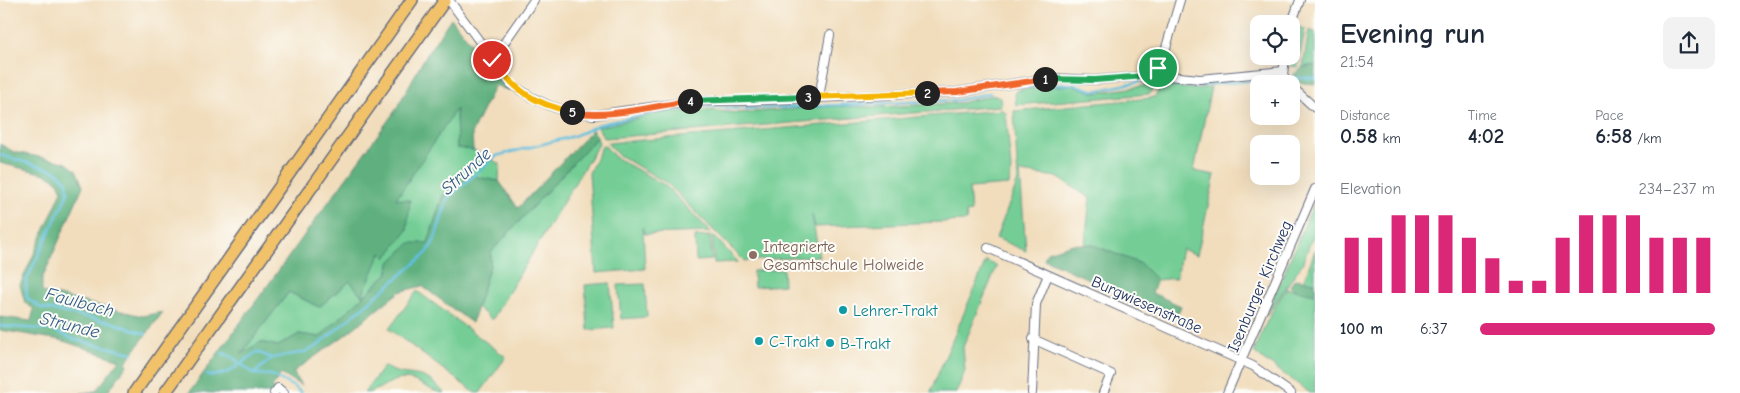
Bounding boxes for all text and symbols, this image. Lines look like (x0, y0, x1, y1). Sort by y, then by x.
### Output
map controls (1250, 15, 1300, 185)
button: locate (1250, 15, 1300, 65)
button: share (1663, 17, 1715, 69)
text: Evening run (1340, 18, 1485, 50)
pin (471, 39, 513, 81)
icon: check (478, 46, 506, 74)
pin (1137, 47, 1179, 89)
text: 21:54 (1340, 53, 1374, 71)
icon: arrive (1144, 54, 1172, 82)
pin: 1 (1032, 66, 1058, 92)
text: 1 (1043, 71, 1048, 88)
button: + (1250, 75, 1300, 125)
pin: 2 (914, 80, 940, 106)
pin: 3 (796, 84, 820, 110)
text: 2 (924, 85, 931, 102)
pin: 4 (678, 88, 702, 114)
text: 3 (805, 89, 812, 106)
text: 4 (687, 93, 694, 110)
pin: 5 (560, 100, 584, 124)
text: 5 (569, 104, 576, 121)
text: Distance (1340, 107, 1390, 124)
text: Time (1468, 107, 1497, 124)
text: Pace (1595, 107, 1624, 124)
text: 0.58 (1340, 124, 1378, 148)
text: 4:02 (1468, 124, 1504, 148)
text: 6:58 (1595, 124, 1633, 148)
text: km (1378, 130, 1401, 147)
text: /km (1633, 130, 1662, 147)
button: − (1250, 135, 1300, 185)
water label: Strunde (437, 143, 496, 199)
text: Elevation (1340, 180, 1401, 198)
text: 234–237 m (1639, 180, 1715, 198)
street label: Isenburger Kirchweg (1224, 218, 1296, 355)
place label: Integrierte Gesamtschule Holweide (763, 238, 924, 274)
marker: Integrierte Gesamtschule Holweide (747, 249, 759, 261)
street label: Burgwiesenstraße (1089, 272, 1205, 337)
water label: Faulbach (43, 283, 117, 322)
place label: Lehrer-Trakt (853, 302, 938, 320)
marker: Lehrer-Trakt (837, 304, 849, 316)
water label: Strunde (38, 308, 102, 343)
text: 100 m (1340, 320, 1383, 338)
text: 6:37 (1420, 320, 1447, 338)
place label: C-Trakt (769, 333, 820, 351)
marker: C-Trakt (753, 335, 765, 347)
place label: B-Trakt (840, 335, 891, 353)
marker: B-Trakt (824, 337, 836, 349)

